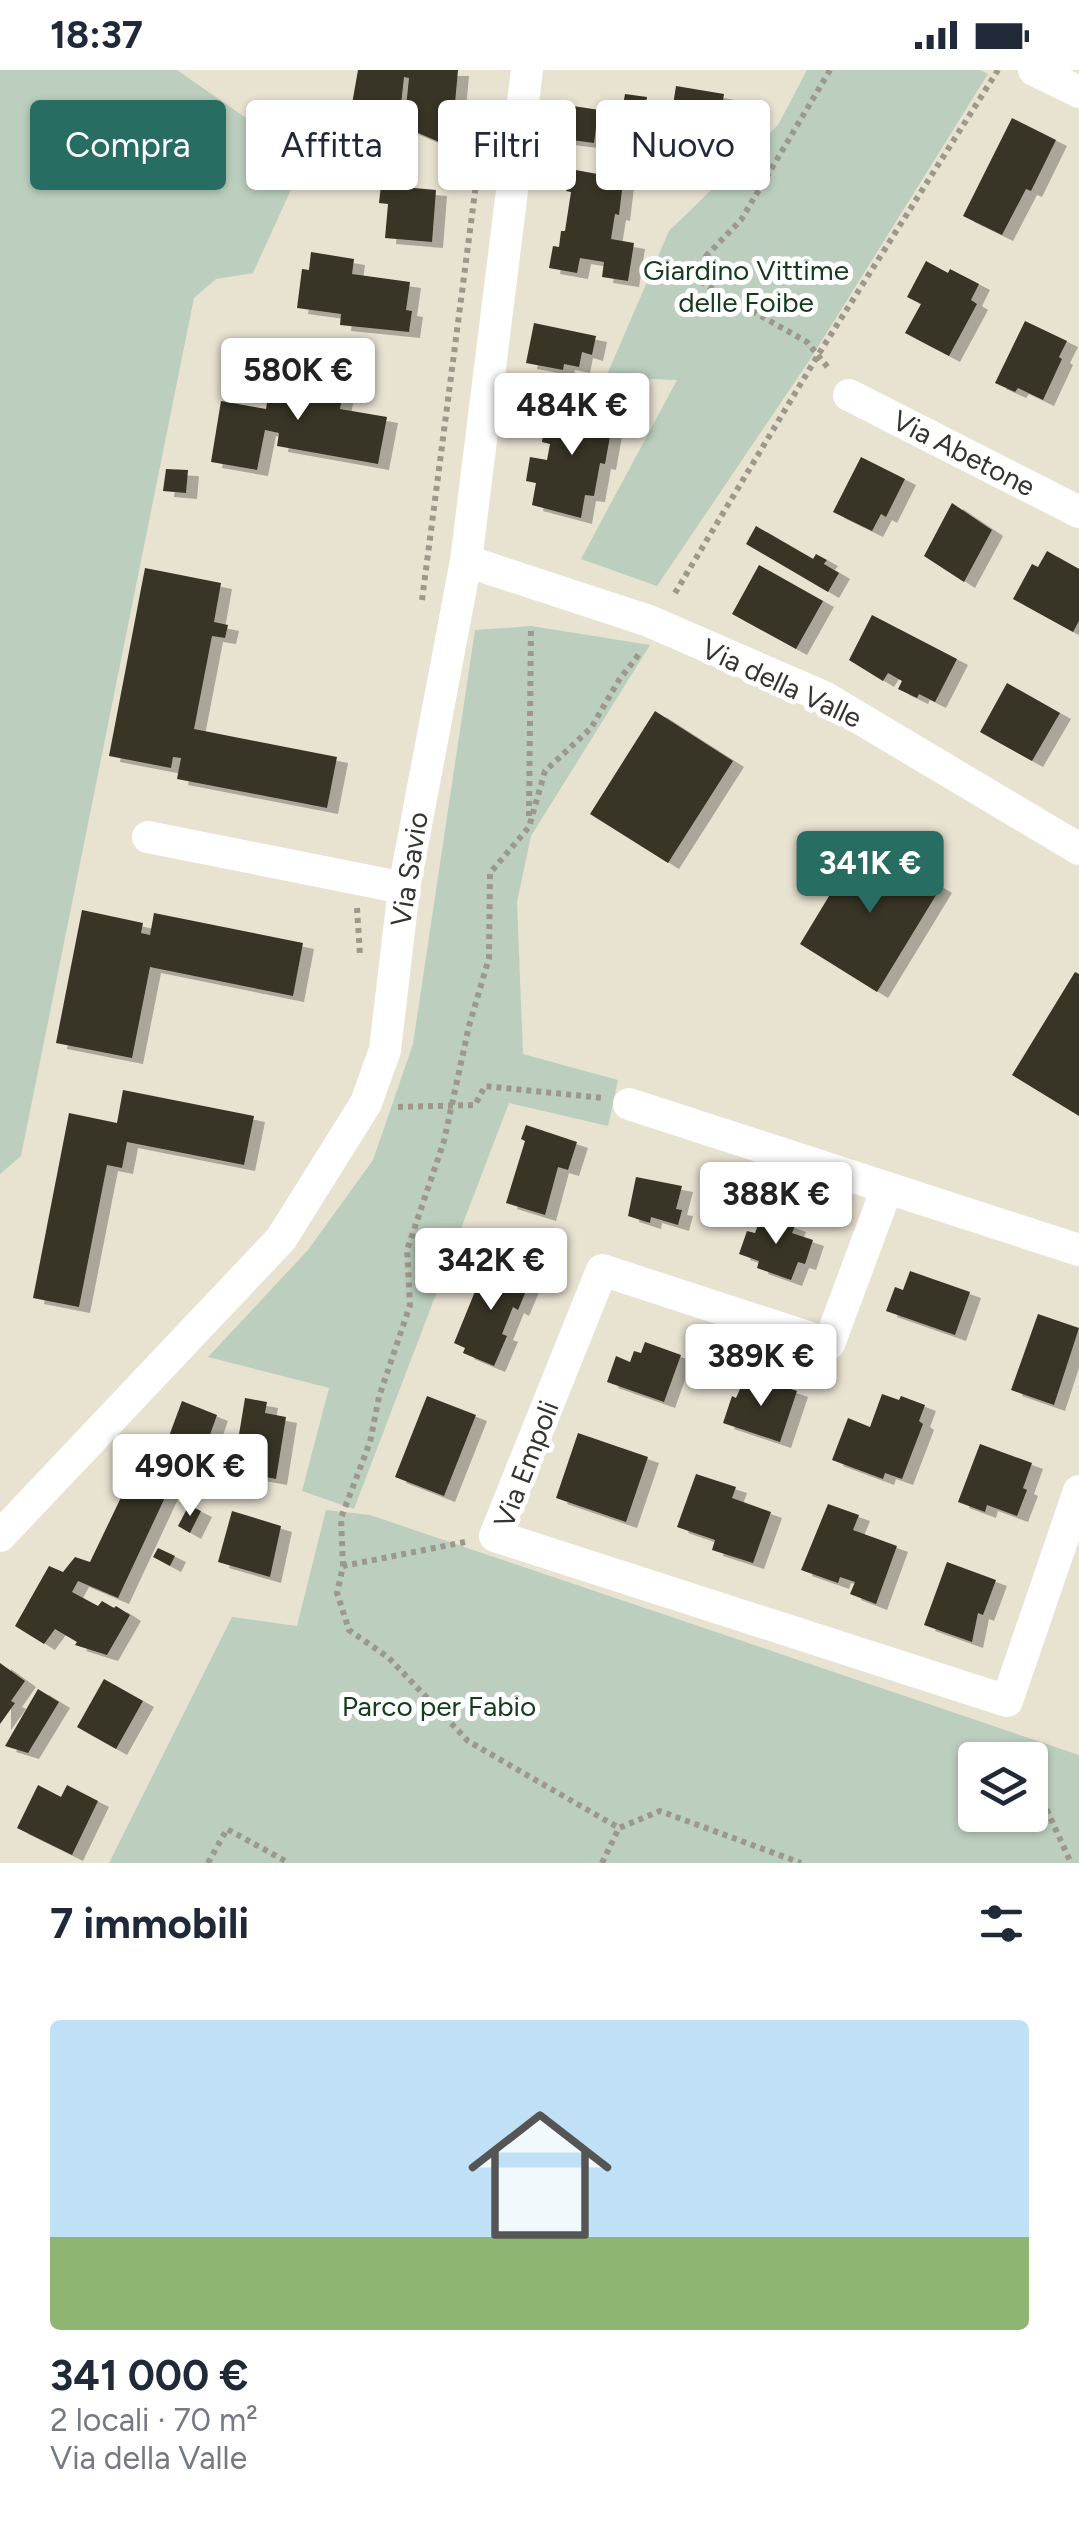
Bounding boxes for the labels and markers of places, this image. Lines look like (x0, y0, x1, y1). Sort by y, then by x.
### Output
pin: 580K € (217, 338, 379, 423)
pin: 484K € (491, 373, 653, 458)
pin: 341K € (789, 831, 951, 916)
pin: 388K € (695, 1162, 857, 1247)
pin: 342K € (410, 1228, 572, 1313)
pin: 389K € (680, 1324, 842, 1409)
pin: 490K € (109, 1434, 271, 1519)

